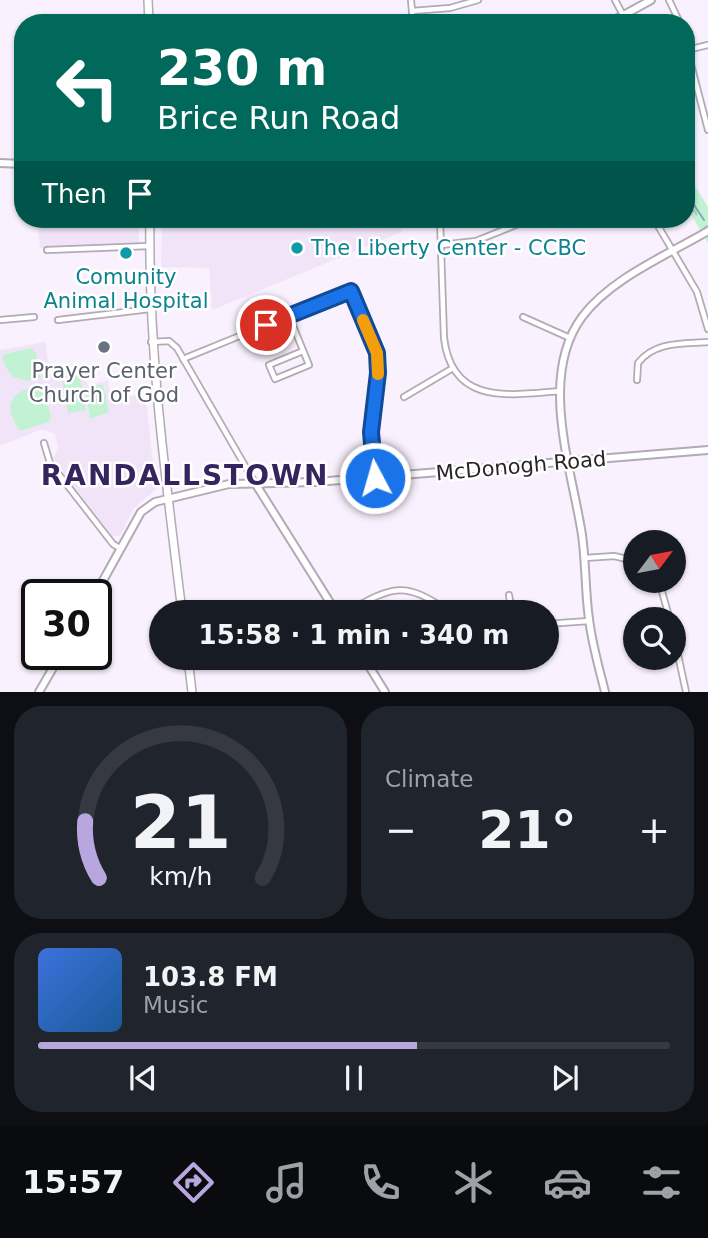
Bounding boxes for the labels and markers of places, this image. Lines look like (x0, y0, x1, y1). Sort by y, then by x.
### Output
place label: The Liberty Center - CCBC (310, 236, 586, 260)
marker: The Liberty Center - CCBC (289, 240, 305, 256)
marker: Comunity Animal Hospital (118, 245, 134, 261)
place label: Comunity Animal Hospital (43, 265, 209, 313)
pin (236, 295, 296, 355)
marker: Prayer Center Church of God (96, 339, 112, 355)
place label: Prayer Center Church of God (29, 359, 179, 407)

